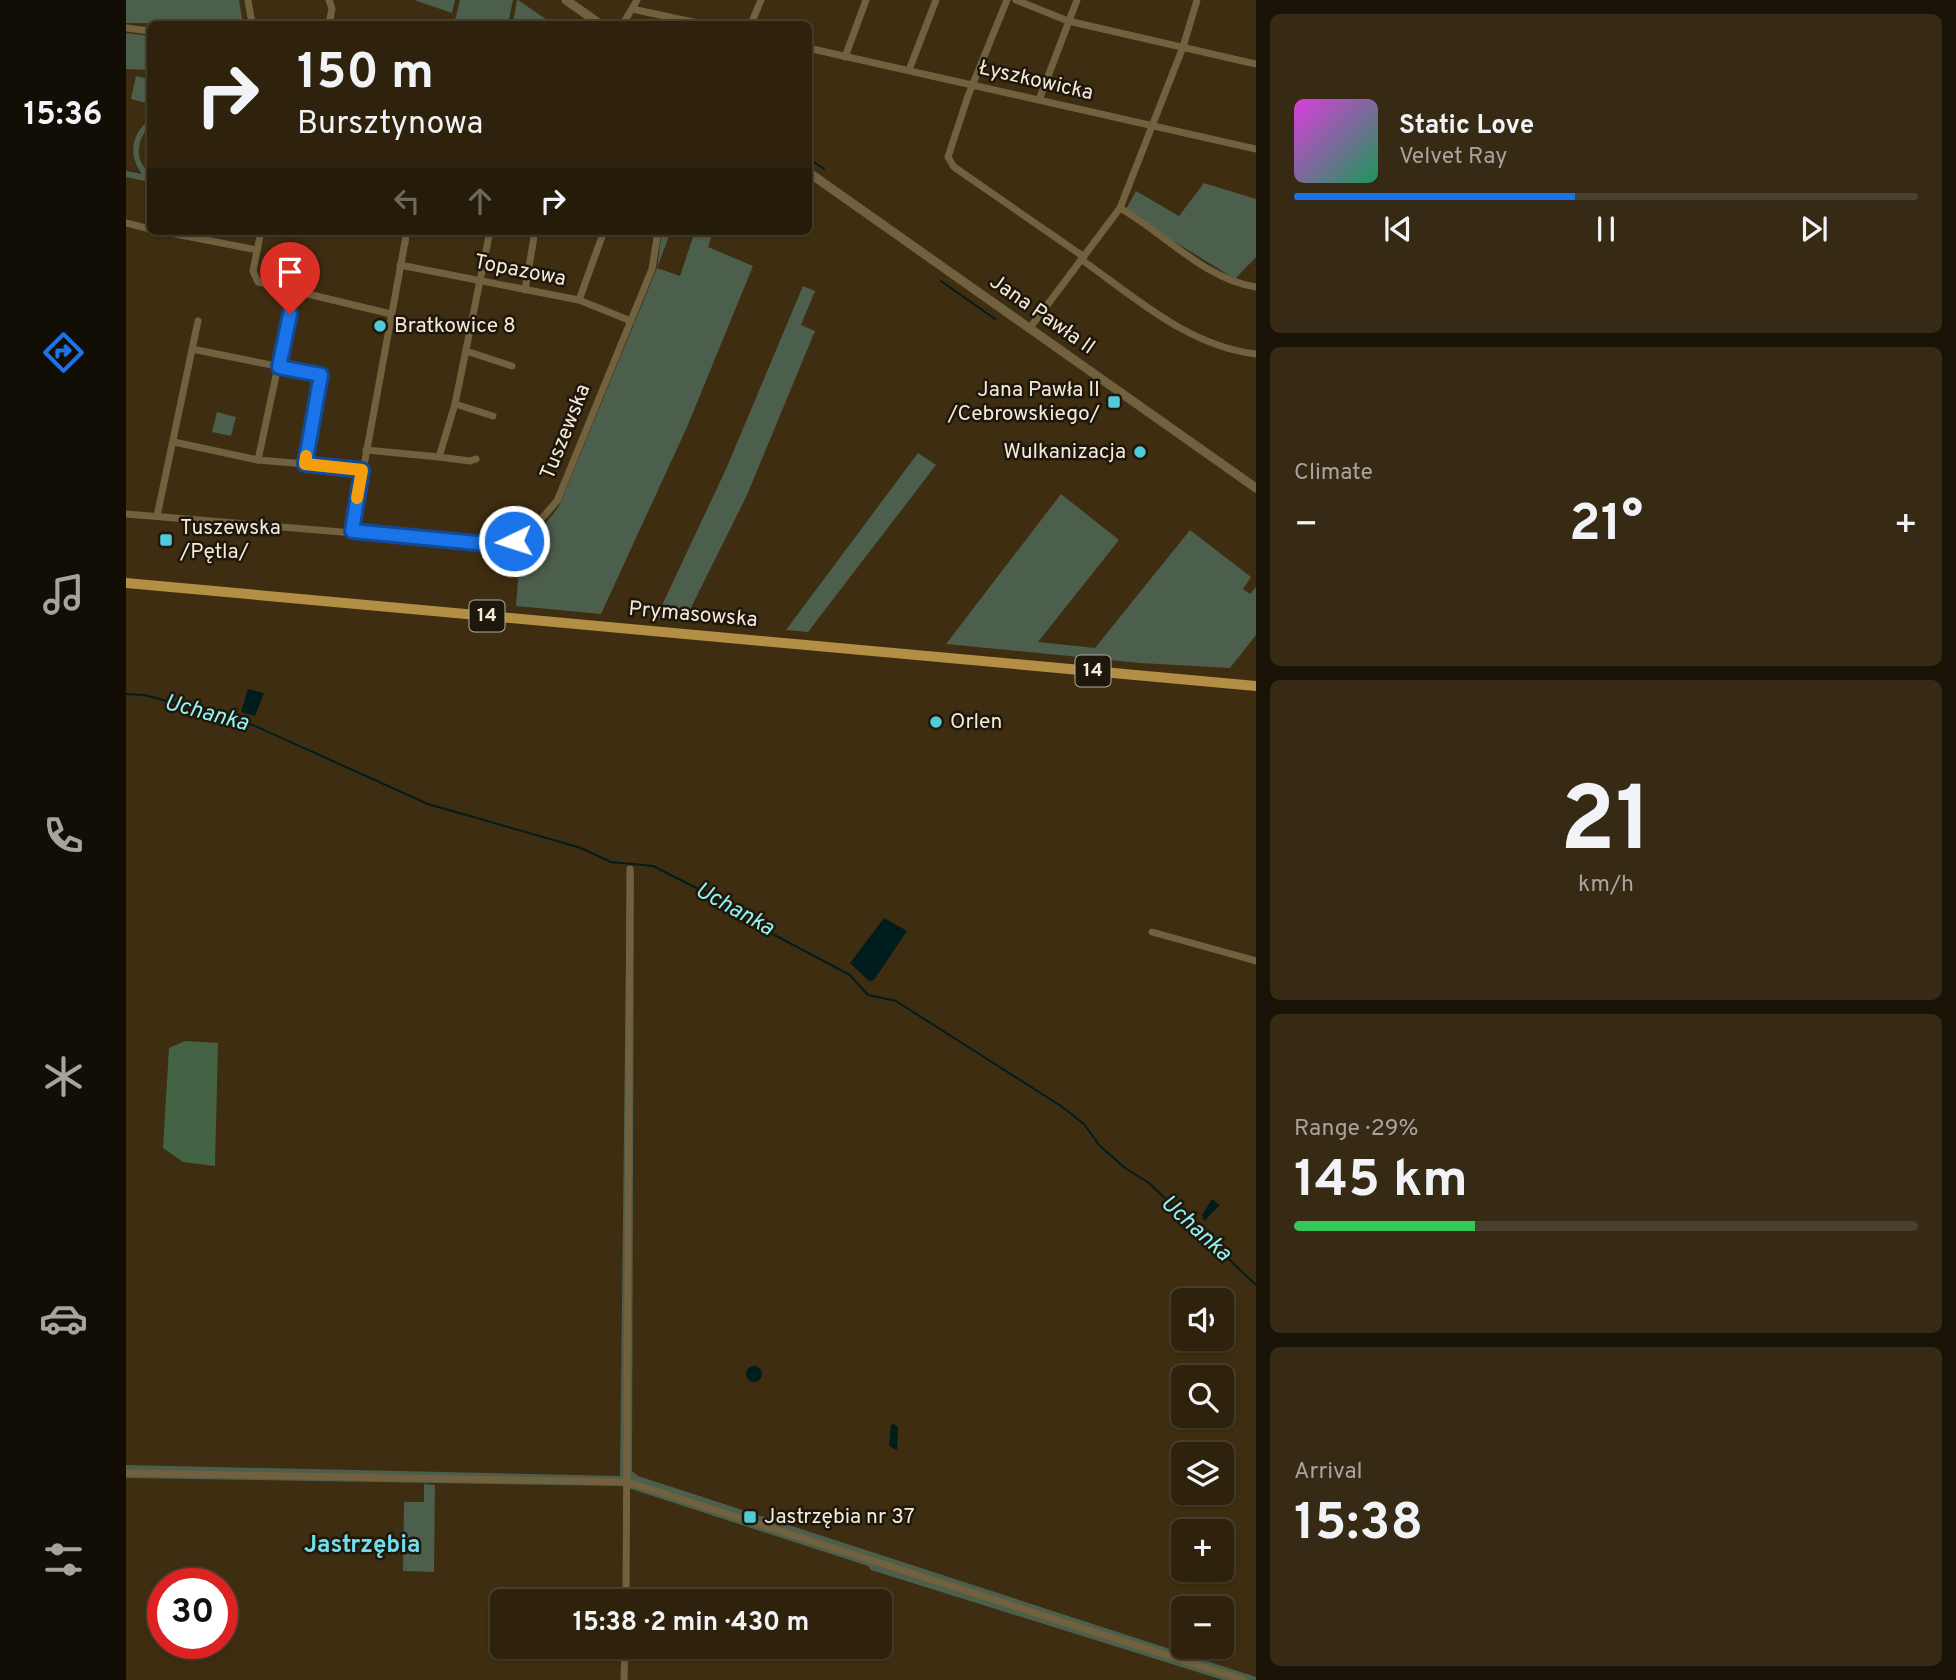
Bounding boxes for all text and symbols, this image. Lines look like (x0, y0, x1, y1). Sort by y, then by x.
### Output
text: 150 m (297, 44, 434, 106)
icon: right (182, 49, 273, 140)
street label: Łyszkowicka (976, 55, 1096, 107)
text: 15:36 (24, 96, 102, 136)
text: Bursztynowa (297, 105, 483, 145)
text: Static Love (1399, 110, 1534, 143)
text: Velvet Ray (1399, 143, 1507, 172)
icon: left (388, 182, 426, 220)
icon: ahead (461, 182, 499, 220)
icon: right (534, 182, 572, 220)
icon: previous (1379, 210, 1417, 248)
icon: pause (1587, 210, 1625, 248)
icon: next (1795, 210, 1833, 248)
pin (260, 242, 320, 314)
street label: Topazowa (472, 249, 568, 293)
icon: arrive (271, 253, 309, 291)
street label: Jana Pawła II (984, 269, 1100, 361)
place label: Bratkowice 8 (394, 313, 516, 340)
marker: Bratkowice 8 (372, 318, 388, 334)
icon: directions (39, 328, 88, 377)
place label: Jana Pawła II /Cebrowskiego/ (947, 377, 1100, 428)
street label: Tuszewska (535, 380, 597, 484)
marker: Jana Pawła II /Cebrowskiego/ (1106, 394, 1122, 410)
place label: Wulkanizacja (1003, 439, 1126, 466)
marker: Wulkanizacja (1132, 444, 1148, 460)
text: Climate (1294, 459, 1373, 488)
text: 21° (1569, 493, 1643, 559)
text: − (1294, 502, 1319, 551)
text: + (1893, 502, 1918, 551)
position arrow (477, 504, 551, 578)
place label: Tuszewska /Pętla/ (179, 515, 281, 566)
marker: Tuszewska /Pętla/ (158, 532, 174, 548)
icon: music (39, 570, 88, 619)
street label: Prymasowska (627, 596, 759, 634)
road number: 14 (470, 600, 504, 632)
road number: 14 (1076, 656, 1110, 686)
water label: Uchanka (161, 689, 251, 739)
place label: Orlen (950, 709, 1002, 736)
marker: Orlen (928, 714, 944, 730)
text: 21 (1560, 768, 1652, 883)
icon: phone (39, 811, 88, 860)
text: km/h (1578, 871, 1634, 900)
water label: Uchanka (689, 876, 779, 944)
icon: climate (39, 1052, 88, 1101)
text: Range · 29% (1294, 1115, 1419, 1144)
text: 145 km (1294, 1149, 1468, 1215)
water label: Uchanka (1153, 1189, 1237, 1269)
map controls (1171, 1288, 1234, 1659)
button: sound (1171, 1288, 1234, 1351)
icon: car (39, 1294, 88, 1343)
button: search (1171, 1365, 1234, 1428)
button: layers (1171, 1442, 1234, 1505)
text: Arrival (1294, 1458, 1363, 1487)
text: 15:38 (1294, 1492, 1423, 1558)
place label: Jastrzębia nr 37 (764, 1504, 915, 1531)
marker: Jastrzębia nr 37 (742, 1509, 758, 1525)
button: + (1171, 1519, 1234, 1582)
district label: Jastrzębia (304, 1531, 420, 1561)
icon: filters (39, 1535, 88, 1584)
speed limit sign: 30 (147, 1568, 238, 1659)
button: − (1171, 1596, 1234, 1659)
text: 15:38 · 2 min · 430 m (573, 1607, 809, 1640)

